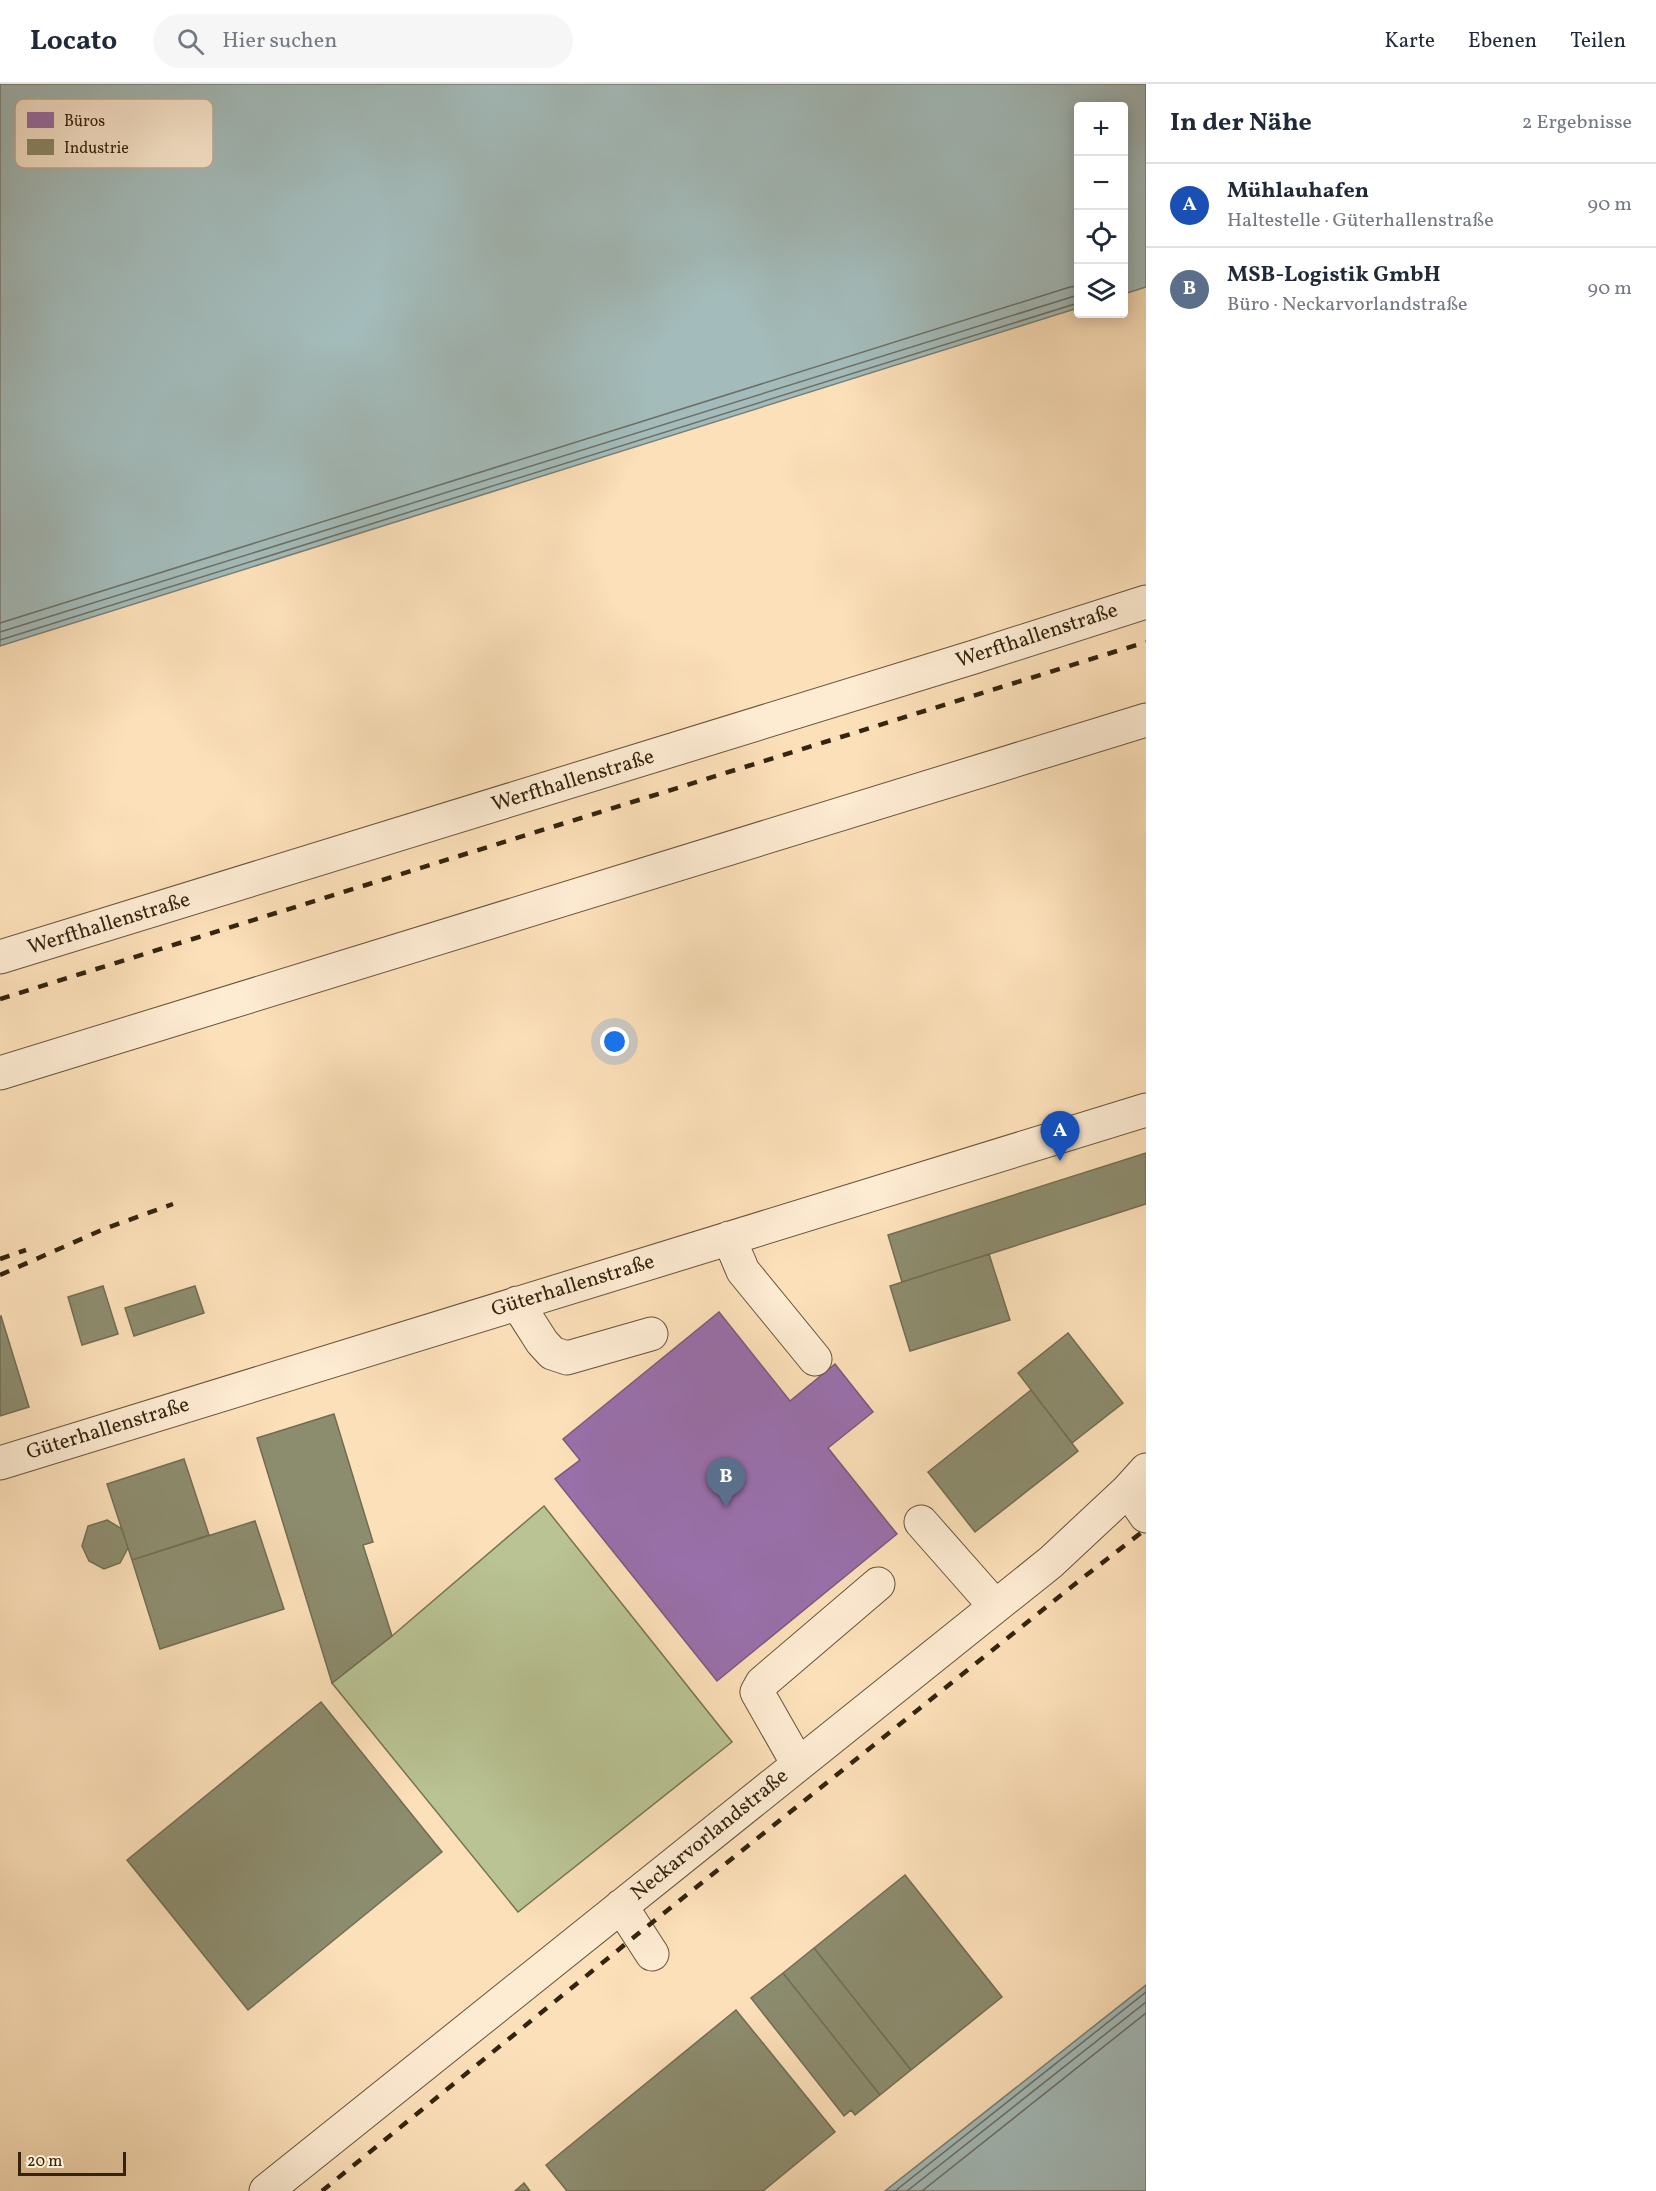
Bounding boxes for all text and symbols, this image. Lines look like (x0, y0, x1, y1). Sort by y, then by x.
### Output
search box (153, 14, 573, 68)
text: Locato (30, 22, 117, 61)
icon: search (174, 25, 207, 58)
text: Hier suchen (222, 26, 337, 57)
text: Karte (1384, 27, 1435, 56)
text: Ebenen (1468, 27, 1537, 56)
text: Teilen (1570, 27, 1626, 56)
legend (15, 99, 213, 168)
map controls (1074, 102, 1128, 318)
button: + (1074, 102, 1128, 156)
text: In der Nähe (1170, 105, 1312, 141)
text: 2 Ergebnisse (1522, 109, 1632, 137)
text: Büros (64, 111, 105, 133)
text: Industrie (64, 138, 129, 160)
button: − (1074, 156, 1128, 210)
text: Mühlauhafen (1227, 176, 1369, 207)
text: A (1182, 191, 1197, 219)
text: 90 m (1588, 191, 1632, 219)
text: Haltestelle · Güterhallenstraße (1227, 207, 1494, 235)
button: locate (1074, 210, 1128, 264)
text: MSB-Logistik GmbH (1227, 260, 1441, 291)
button: layers (1074, 264, 1128, 318)
text: B (1183, 275, 1196, 303)
text: 90 m (1588, 275, 1632, 303)
text: Büro · Neckarvorlandstraße (1227, 291, 1468, 319)
street label: Werfthallenstraße (952, 596, 1122, 676)
street label: Werfthallenstraße (488, 742, 658, 820)
street label: Werfthallenstraße (24, 885, 194, 963)
your location (600, 1027, 629, 1056)
pin: A (1040, 1112, 1080, 1161)
street label: Güterhallenstraße (488, 1247, 658, 1325)
street label: Güterhallenstraße (23, 1390, 193, 1468)
pin: B (706, 1458, 746, 1507)
street label: Neckarvorlandstraße (625, 1762, 795, 1908)
scale bar (18, 2149, 126, 2176)
text: 20 m (27, 2151, 62, 2173)

